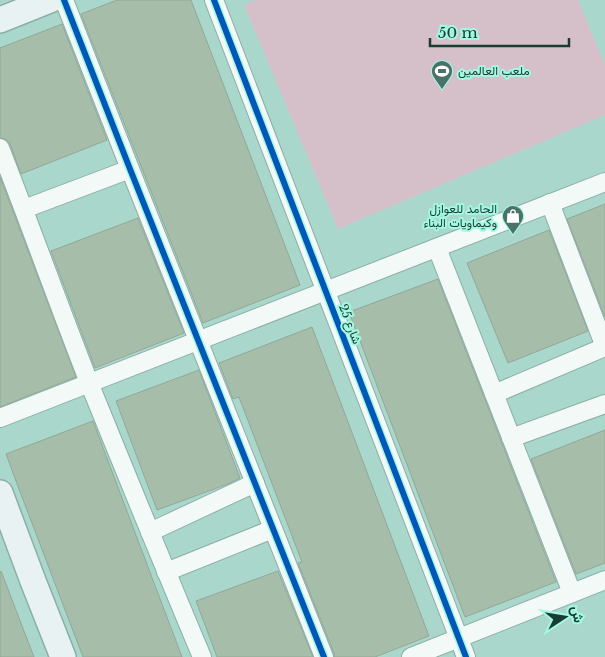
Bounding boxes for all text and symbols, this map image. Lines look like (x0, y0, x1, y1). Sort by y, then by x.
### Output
scale bar (430, 15, 569, 47)
text: 50 m (438, 23, 478, 42)
sports icon: ملعب العالمين (430, 59, 454, 90)
place label: ملعب العالمين (458, 63, 530, 79)
place label: الحامد للعوازل وكيماويات البناء (423, 201, 497, 231)
shop icon: الحامد للعوازل وكيماويات البناء (501, 204, 525, 235)
street label: شارع 25 (334, 302, 365, 347)
north arrow (540, 592, 590, 642)
text: ش (567, 604, 588, 625)

